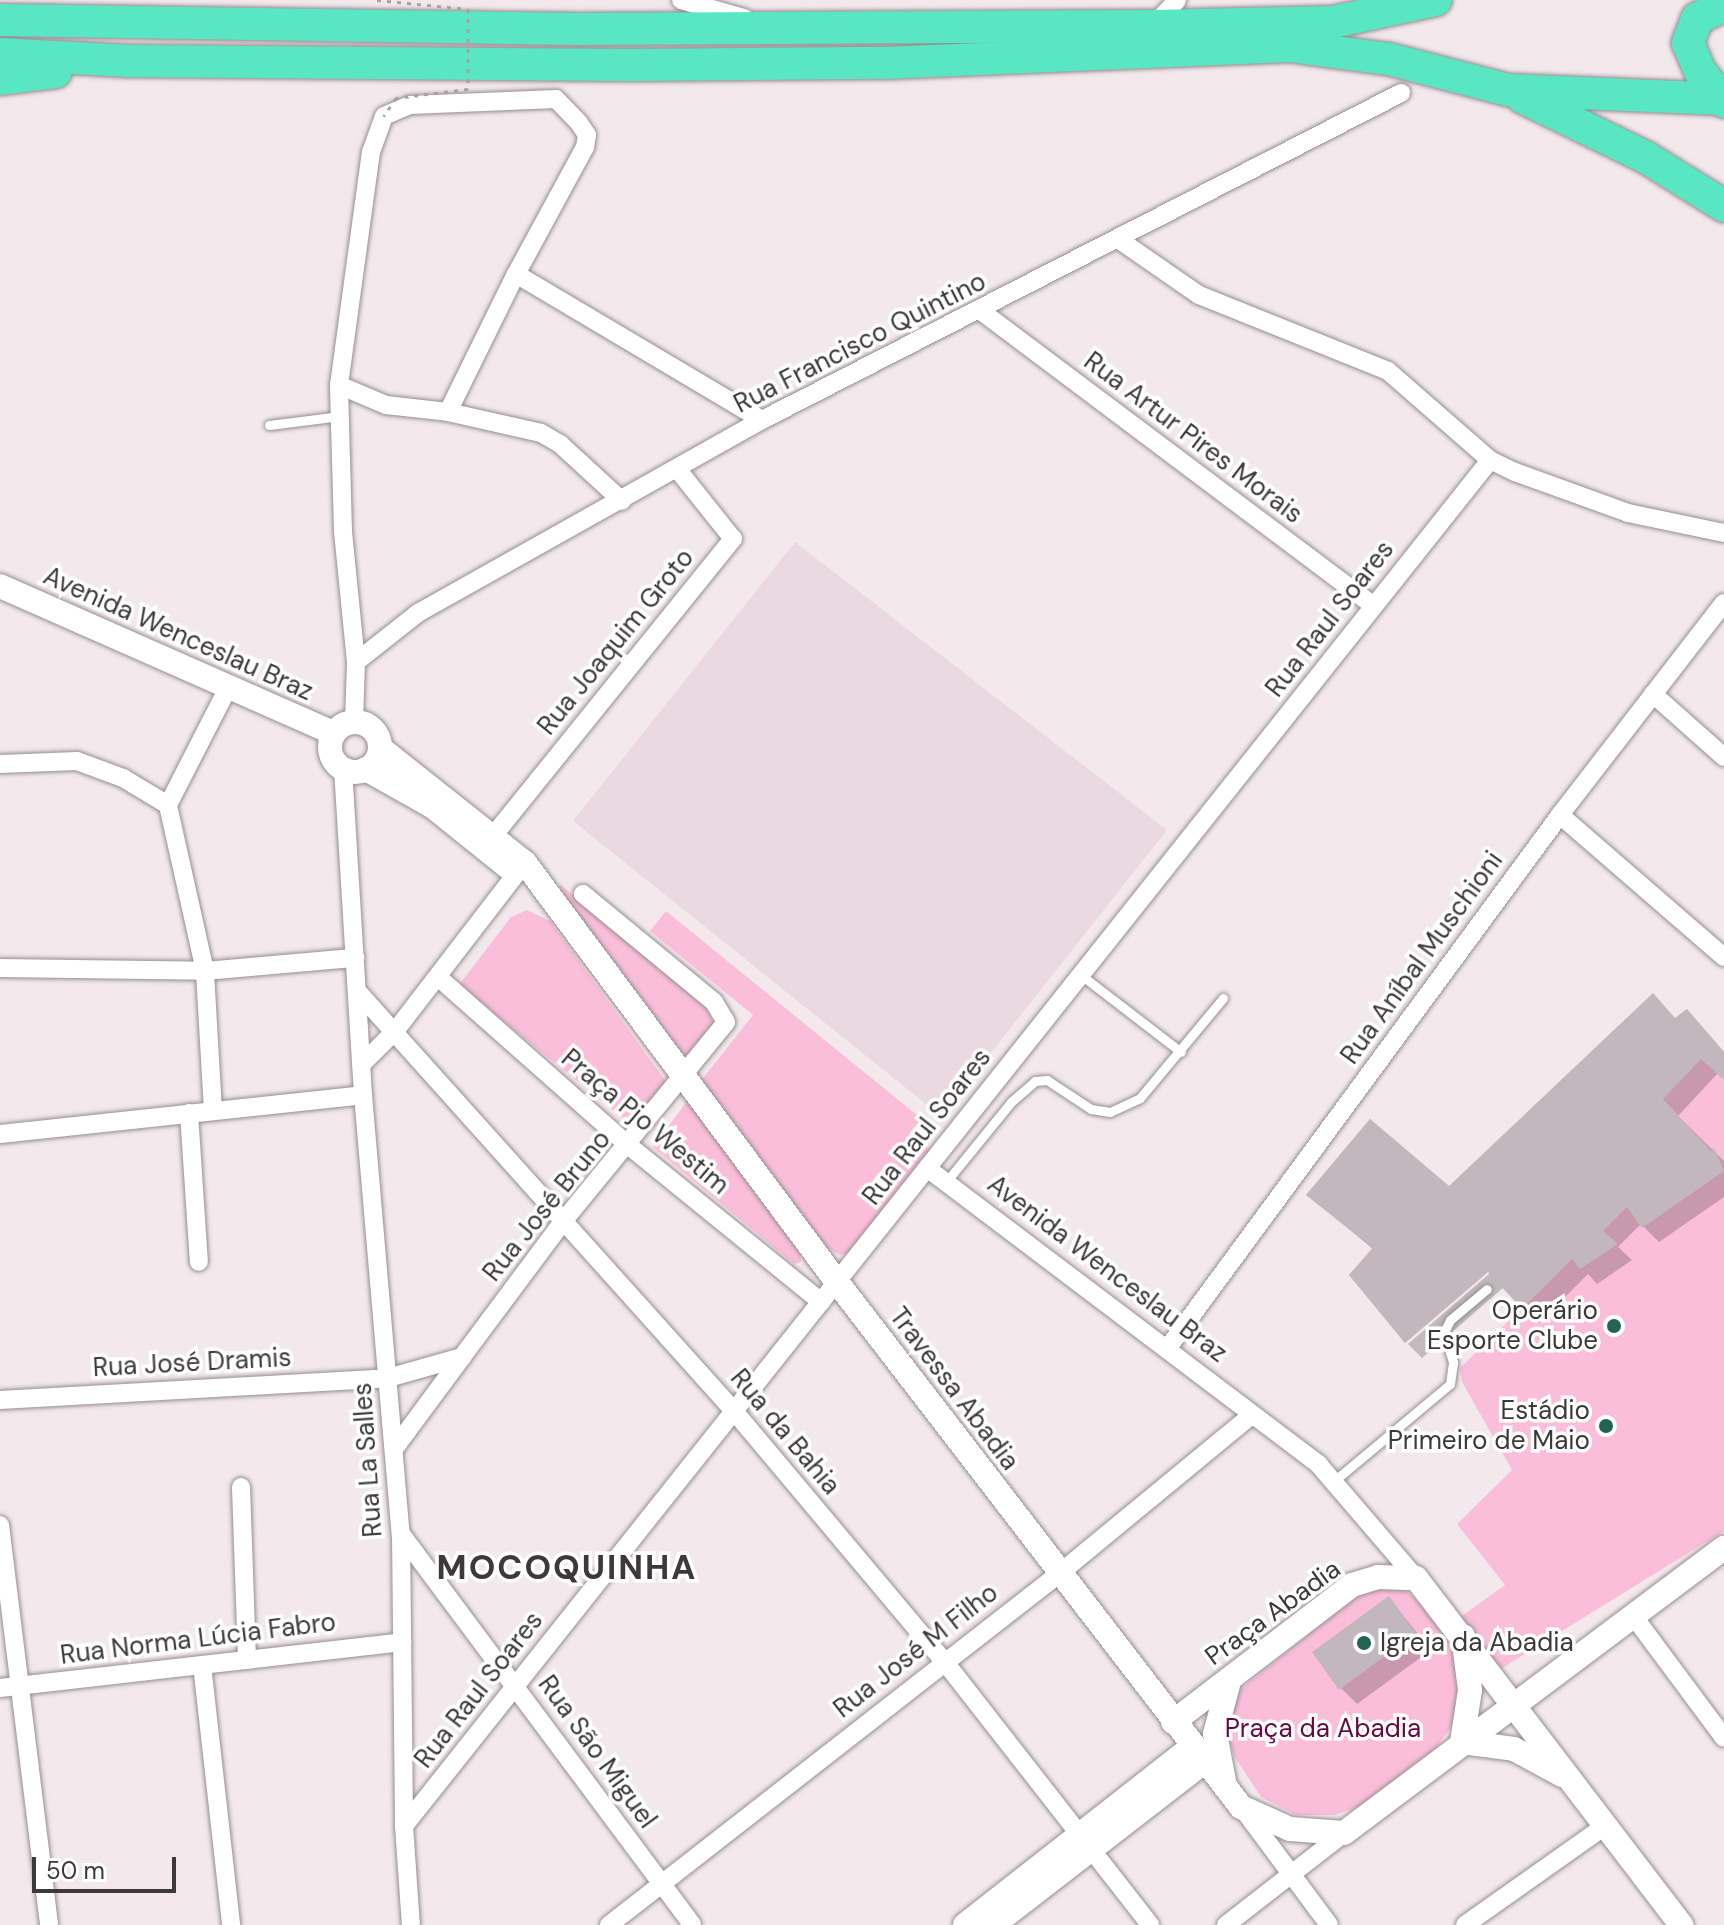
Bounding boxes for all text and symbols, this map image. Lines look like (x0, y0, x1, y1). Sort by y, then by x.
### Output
street label: Rua Francisco Quintino (729, 266, 991, 420)
street label: Rua Artur Pires Morais (1078, 346, 1308, 530)
street label: Rua Raul Soares (1259, 535, 1401, 703)
street label: Rua Joaquim Groto (531, 543, 701, 741)
street label: Avenida Wenceslau Braz (38, 560, 318, 708)
street label: Rua Aníbal Muschioni (1334, 846, 1510, 1070)
street label: Praça Pjo Westim (555, 1043, 735, 1201)
street label: Rua Raul Soares (856, 1043, 998, 1211)
street label: Rua José Bruno (477, 1124, 617, 1288)
street label: Avenida Wenceslau Braz (981, 1169, 1233, 1369)
place label: Operário Esporte Clube (1427, 1295, 1598, 1356)
street label: Travessa Abadia (883, 1301, 1025, 1477)
marker: Operário Esporte Clube (1605, 1317, 1623, 1335)
street label: Rua José Dramis (92, 1342, 292, 1384)
street label: Rua da Bahia (724, 1363, 846, 1501)
street label: Rua La Salles (347, 1382, 389, 1538)
place label: Estádio Primeiro de Maio (1388, 1395, 1590, 1456)
marker: Estádio Primeiro de Maio (1597, 1417, 1615, 1435)
district label: MOCOQUINHA (437, 1548, 697, 1588)
street label: Praça Abadia (1199, 1554, 1347, 1672)
street label: Rua José M Filho (828, 1577, 1004, 1725)
street label: Rua Raul Soares (408, 1606, 550, 1774)
street label: Rua Norma Lúcia Fabro (58, 1607, 338, 1671)
place label: Igreja da Abadia (1380, 1627, 1574, 1659)
marker: Igreja da Abadia (1355, 1634, 1373, 1652)
street label: Rua São Miguel (531, 1670, 663, 1834)
park label: Praça da Abadia (1225, 1713, 1421, 1745)
scale bar (36, 1841, 180, 1891)
text: 50 m (46, 1855, 105, 1886)

